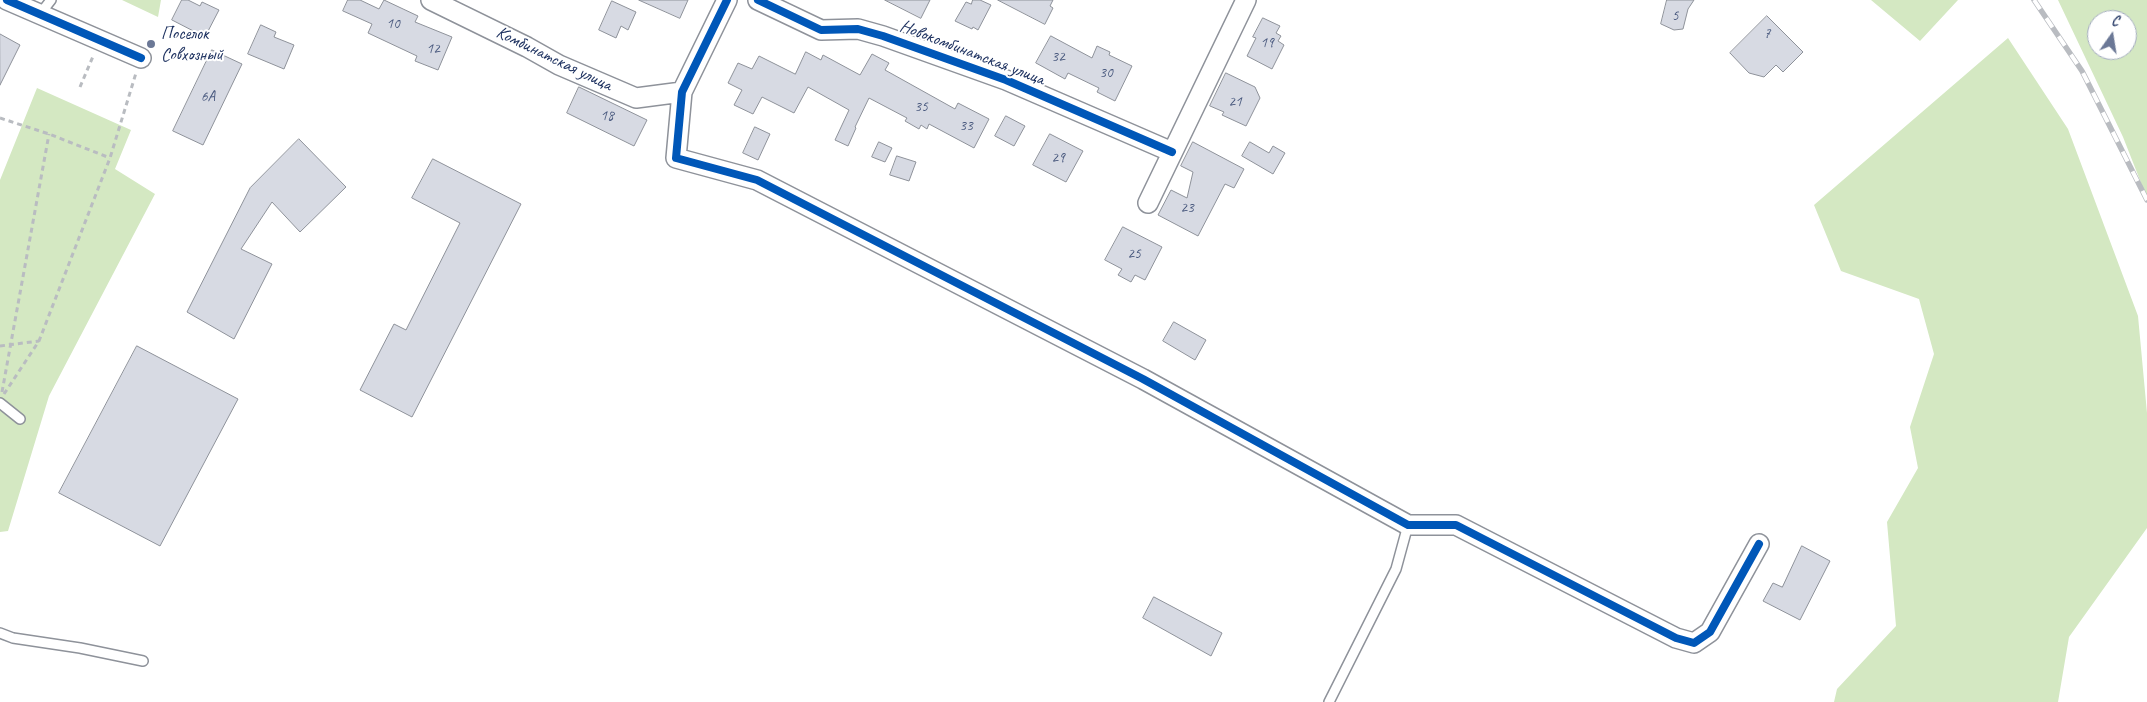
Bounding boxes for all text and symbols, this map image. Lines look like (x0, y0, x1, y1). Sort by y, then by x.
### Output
house number: 5 (1672, 7, 1678, 25)
north arrow (2087, 10, 2137, 60)
text: С (2110, 12, 2121, 30)
house number: 10 (386, 15, 400, 33)
street label: Новокомбинатская улица (897, 15, 1047, 91)
street label: Комбинатская улица (493, 22, 615, 96)
place label: Поселок Совхозный (161, 23, 223, 66)
house number: 7 (1764, 25, 1770, 43)
house number: 19 (1260, 34, 1274, 52)
marker: Поселок Совхозный (145, 38, 157, 50)
house number: 12 (426, 40, 440, 58)
house number: 32 (1051, 48, 1065, 66)
house number: 30 (1099, 64, 1113, 82)
house number: 6А (201, 88, 215, 106)
house number: 21 (1228, 93, 1242, 111)
house number: 35 (914, 98, 928, 116)
house number: 18 (600, 107, 614, 125)
house number: 33 (959, 117, 973, 135)
house number: 29 (1051, 149, 1065, 167)
house number: 23 (1180, 199, 1194, 217)
house number: 25 (1127, 245, 1141, 263)

